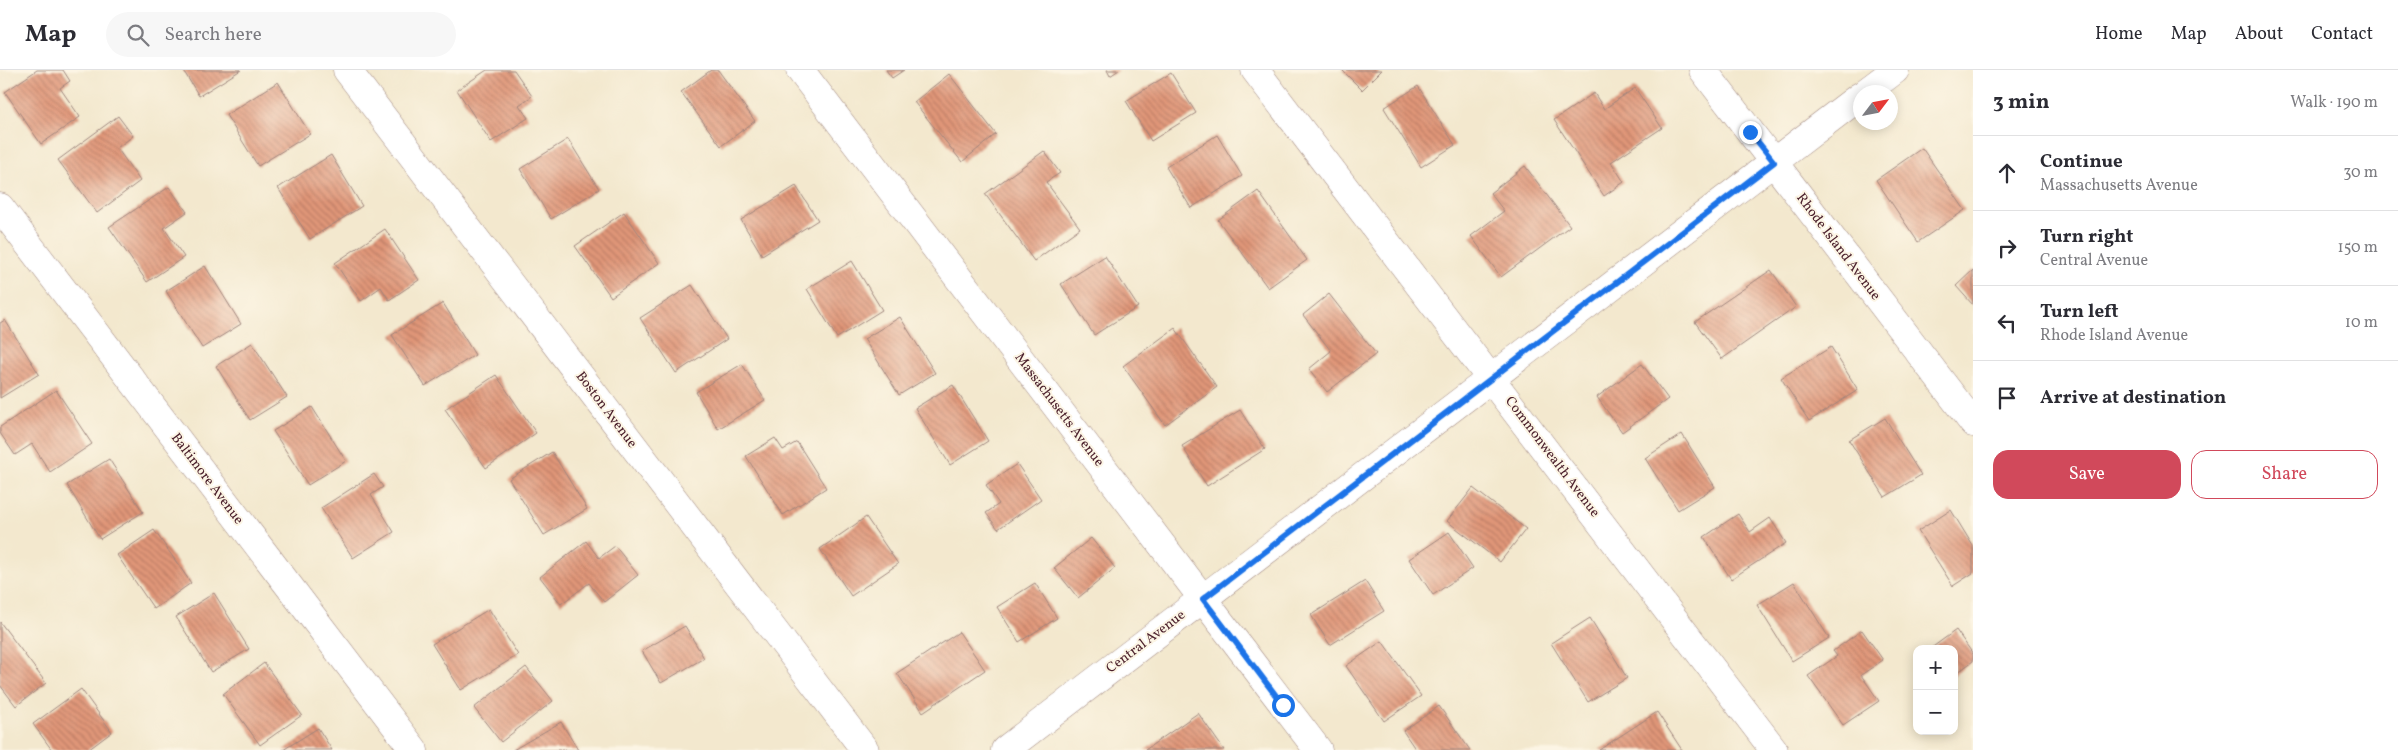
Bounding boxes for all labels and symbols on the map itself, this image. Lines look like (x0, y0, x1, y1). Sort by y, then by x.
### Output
north arrow (1853, 85, 1898, 130)
route end (1739, 121, 1762, 144)
street label: Rhode Island Avenue (1791, 190, 1885, 305)
street label: Massachusetts Avenue (1010, 349, 1108, 471)
street label: Boston Avenue (571, 368, 641, 452)
street label: Commonwealth Avenue (1500, 393, 1604, 522)
street label: Baltimore Avenue (166, 429, 248, 529)
street label: Central Avenue (1102, 606, 1190, 678)
route start (1272, 694, 1295, 717)

